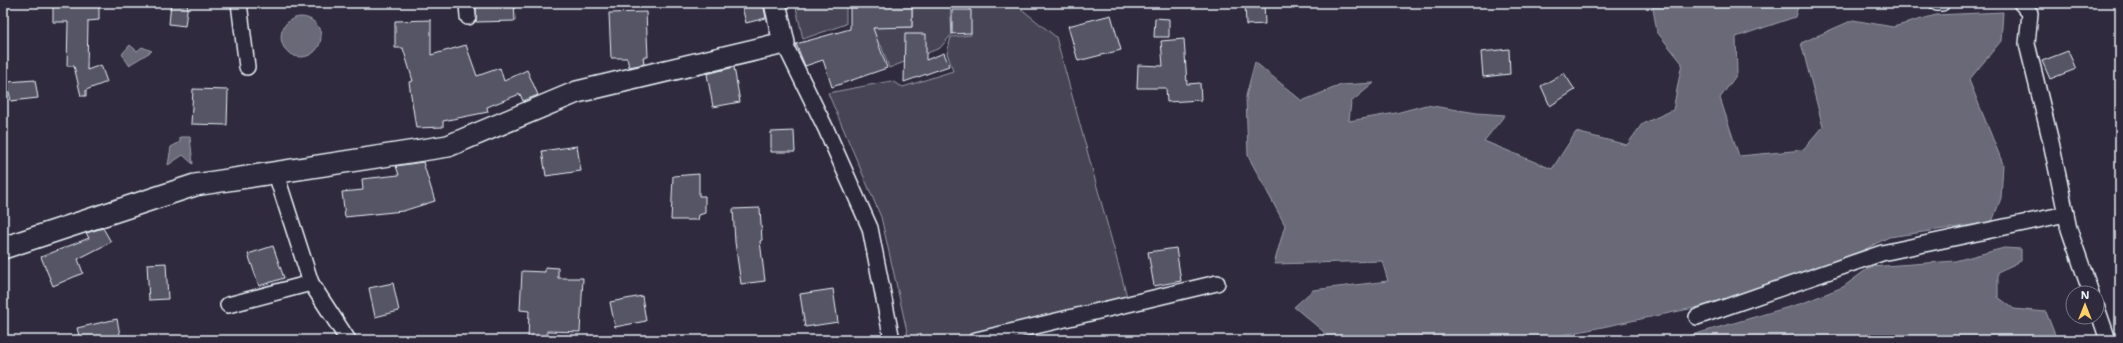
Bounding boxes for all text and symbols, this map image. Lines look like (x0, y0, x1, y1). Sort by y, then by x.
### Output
north arrow (2065, 285, 2105, 325)
text: N (2081, 288, 2090, 303)

